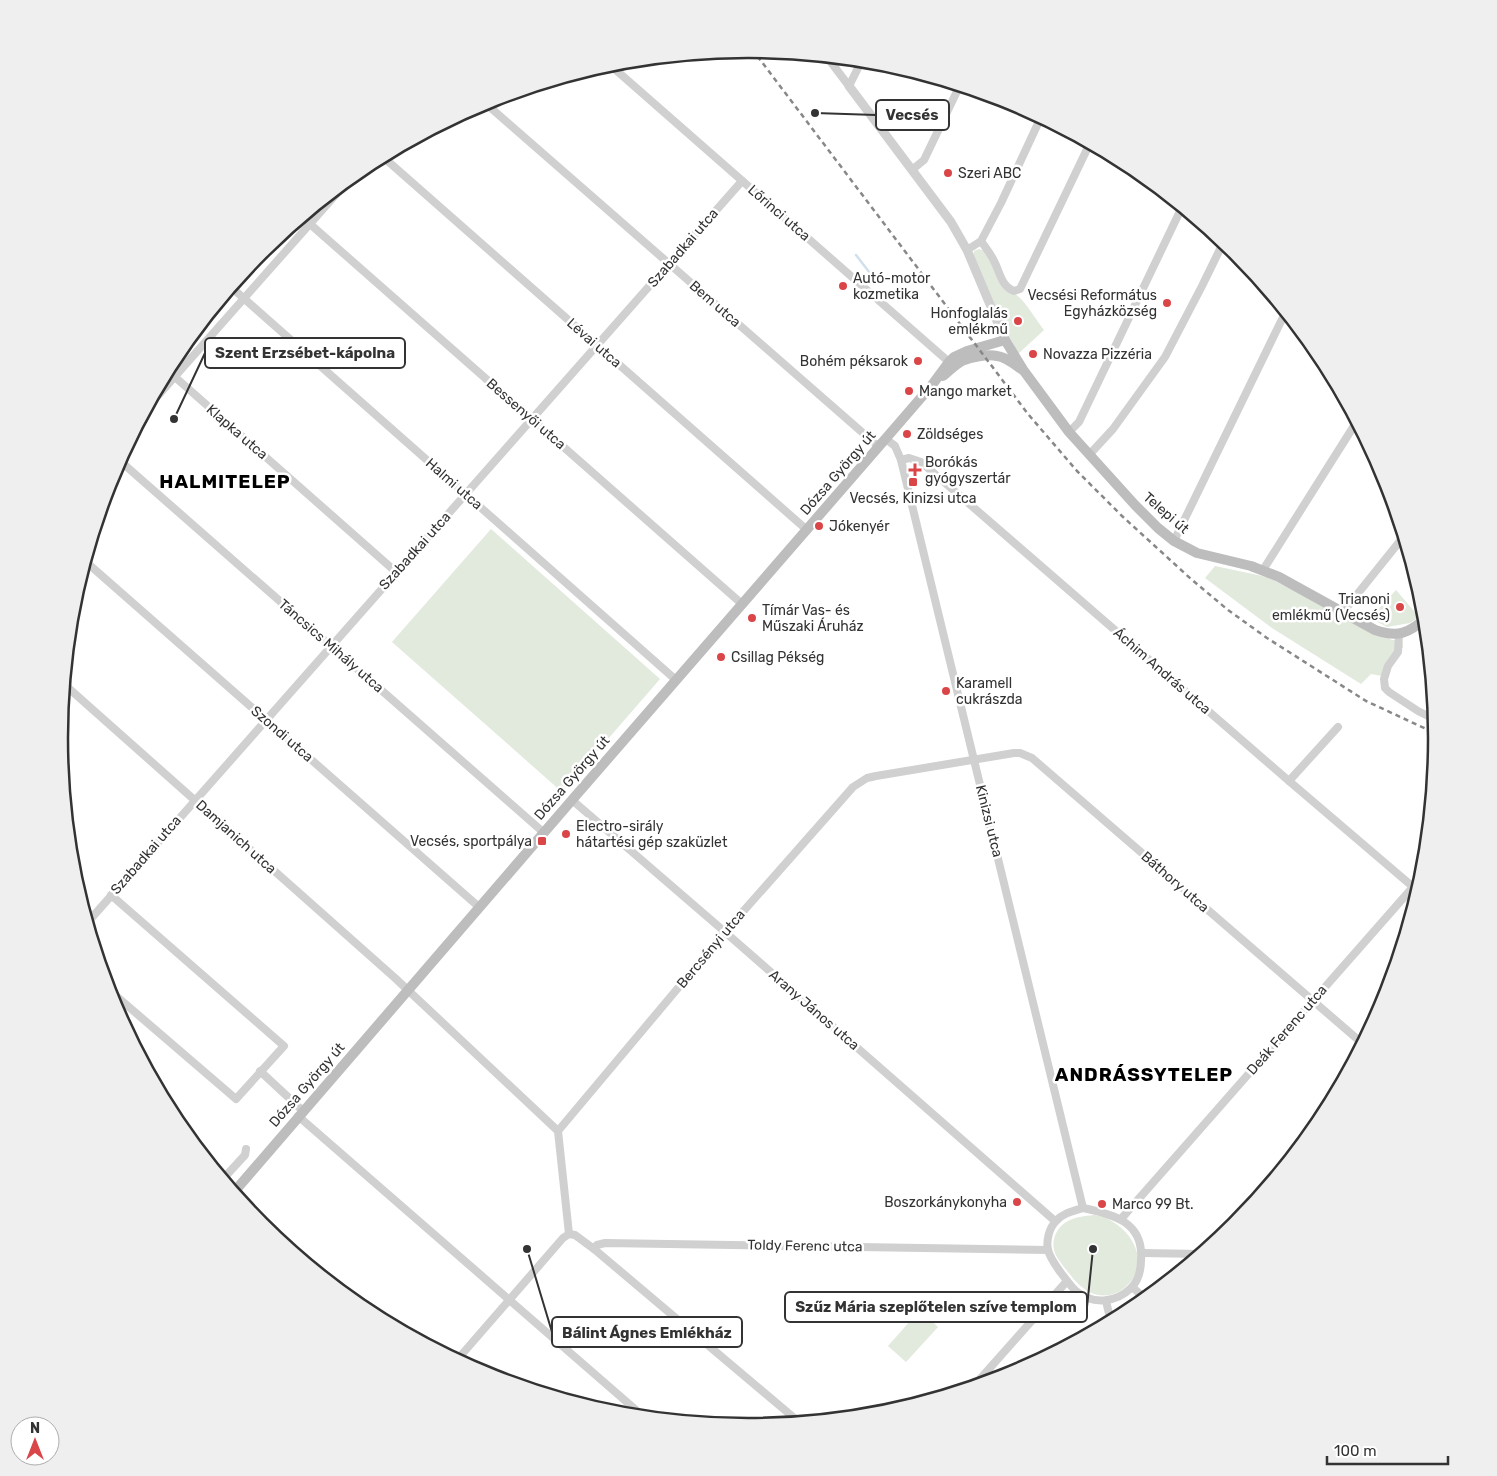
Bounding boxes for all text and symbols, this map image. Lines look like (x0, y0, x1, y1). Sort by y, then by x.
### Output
callout: Vecsés (876, 100, 949, 130)
text: Vecsés (886, 106, 938, 124)
place label: Szeri ABC (958, 165, 1021, 182)
marker: Szeri ABC (942, 167, 954, 179)
street label: Lőrinci utca (744, 181, 814, 245)
street label: Szabadkai utca (644, 205, 722, 291)
place label: Autó-motor kozmetika (853, 270, 931, 303)
street label: Bem utca (686, 277, 744, 331)
marker: Autó-motor kozmetika (837, 280, 849, 292)
place label: Vecsési Református Egyházközség (1027, 287, 1157, 320)
marker: Vecsési Református Egyházközség (1161, 297, 1173, 309)
place label: Honfoglalás emlékmű (931, 305, 1008, 338)
street label: Lévai utca (563, 315, 625, 371)
marker: Honfoglalás emlékmű (1012, 315, 1024, 327)
callout: Szent Erzsébet-kápolna (205, 338, 405, 368)
text: Szent Erzsébet-kápolna (215, 344, 395, 362)
place label: Novazza Pizzéria (1043, 346, 1152, 363)
marker: Novazza Pizzéria (1027, 348, 1039, 360)
place label: Bohém péksarok (800, 353, 909, 370)
marker: Bohém péksarok (912, 355, 924, 367)
street label: Bessenyői utca (483, 375, 569, 453)
place label: Mango market (919, 383, 1012, 400)
marker: Mango market (903, 385, 915, 397)
street label: Klapka utca (203, 401, 271, 463)
place label: Zöldséges (917, 426, 983, 443)
street label: Dózsa György út (797, 427, 880, 519)
marker: Zöldséges (901, 428, 913, 440)
place label: Borókás gyógyszertár (925, 454, 1011, 487)
street label: Halmi utca (422, 455, 486, 513)
marker: Borókás gyógyszertár (909, 464, 921, 476)
district label: HALMITELEP (159, 470, 291, 493)
marker: Vecsés, Kinizsi utca (907, 476, 919, 488)
street label: Telepi út (1140, 489, 1193, 538)
place label: Vecsés, Kinizsi utca (849, 490, 977, 507)
street label: Szabadkai utca (376, 509, 454, 593)
place label: Jókenyér (829, 518, 890, 535)
marker: Jókenyér (813, 520, 825, 532)
place label: Trianoni emlékmű (Vecsés) (1272, 591, 1390, 624)
street label: Táncsics Mihály utca (275, 596, 387, 696)
marker: Trianoni emlékmű (Vecsés) (1394, 601, 1406, 613)
place label: Tímár Vas- és Műszaki Áruház (762, 602, 864, 635)
marker: Tímár Vas- és Műszaki Áruház (746, 612, 758, 624)
street label: Áchim András utca (1110, 623, 1215, 718)
place label: Csillag Pékség (731, 649, 824, 666)
marker: Csillag Pékség (715, 651, 727, 663)
place label: Karamell cukrászda (956, 675, 1023, 708)
marker: Karamell cukrászda (940, 685, 952, 697)
street label: Szondi utca (247, 702, 317, 766)
street label: Dózsa György út (531, 732, 614, 824)
street label: Kinizsi utca (972, 783, 1006, 859)
street label: Damjanich utca (192, 797, 280, 877)
street label: Szabadkai utca (107, 812, 185, 898)
place label: Electro-sirály hátartési gép szaküzlet (576, 818, 728, 851)
marker: Electro-sirály hátartési gép szaküzlet (560, 828, 572, 840)
place label: Vecsés, sportpálya (410, 833, 532, 850)
marker: Vecsés, sportpálya (536, 835, 548, 847)
street label: Báthory utca (1138, 848, 1212, 916)
street label: Bercsényi utca (673, 906, 749, 992)
street label: Arany János utca (765, 966, 863, 1054)
street label: Deák Ferenc utca (1243, 982, 1331, 1078)
street label: Dózsa György út (266, 1039, 349, 1131)
district label: ANDRÁSSYTELEP (1055, 1063, 1233, 1086)
place label: Boszorkánykonyha (884, 1194, 1007, 1211)
marker: Boszorkánykonyha (1011, 1196, 1023, 1208)
place label: Marco 99 Bt. (1112, 1196, 1194, 1213)
marker: Marco 99 Bt. (1096, 1198, 1108, 1210)
street label: Toldy Ferenc utca (747, 1236, 863, 1256)
callout: Szűz Mária szeplőtelen szíve templom (785, 1292, 1087, 1322)
text: Szűz Mária szeplőtelen szíve templom (795, 1298, 1077, 1316)
callout: Bálint Ágnes Emlékház (552, 1317, 742, 1347)
text: Bálint Ágnes Emlékház (562, 1324, 732, 1342)
north arrow (10, 1416, 60, 1466)
text: N (30, 1420, 40, 1437)
scale bar (1327, 1434, 1448, 1466)
text: 100 m (1334, 1442, 1376, 1460)

